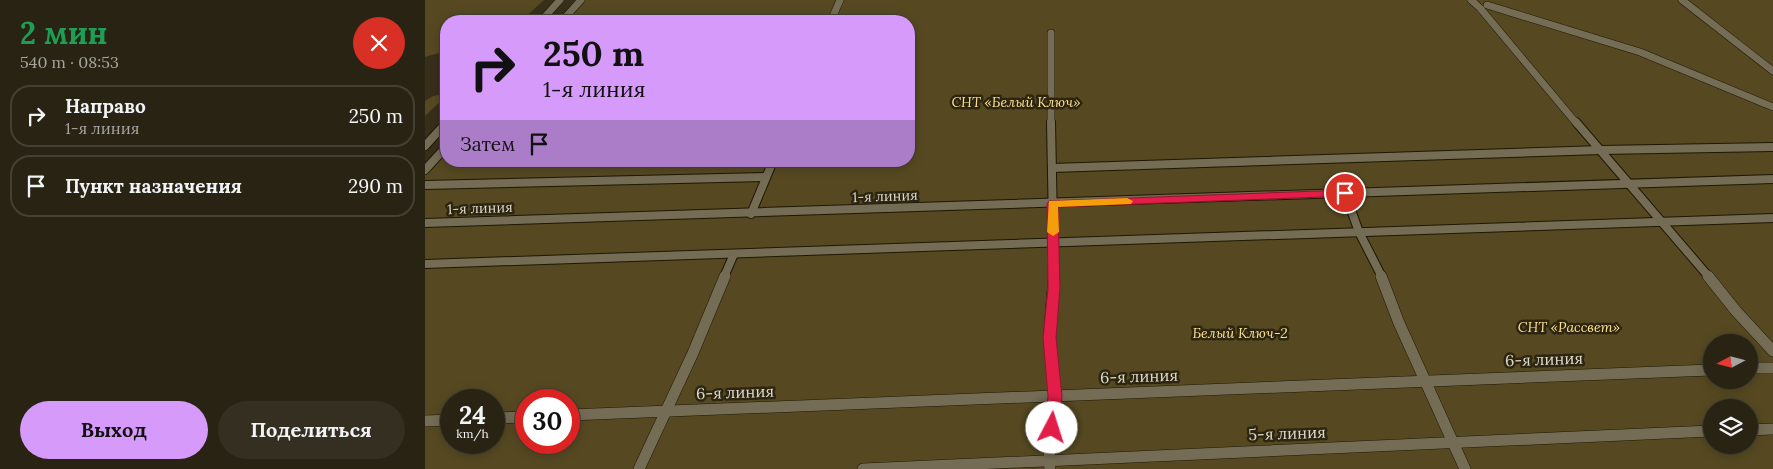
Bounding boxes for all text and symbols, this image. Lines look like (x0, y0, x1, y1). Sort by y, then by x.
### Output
text: 2 мин (20, 14, 108, 52)
button: close (353, 17, 405, 69)
text: 250 m (543, 31, 644, 76)
icon: right (460, 35, 525, 100)
text: 540 m · 08:53 (20, 52, 119, 72)
text: 1-я линия (543, 75, 646, 103)
park label: СНТ «Белый Ключ» (952, 93, 1080, 111)
text: Направо (65, 94, 146, 118)
icon: right (22, 102, 50, 130)
text: 250 m (349, 104, 403, 128)
text: 1-я линия (65, 118, 140, 138)
icon: arrive (525, 130, 553, 158)
text: Затем (460, 132, 515, 156)
icon: arrive (22, 172, 50, 200)
pin (1324, 172, 1366, 214)
text: Пункт назначения (65, 174, 242, 198)
text: 290 m (348, 174, 403, 198)
icon: arrive (1331, 179, 1359, 207)
street label: 1-я линия (852, 186, 918, 206)
street label: 1-я линия (447, 198, 513, 218)
park label: СНТ «Рассвет» (1518, 318, 1620, 336)
park label: Белый Ключ-2 (1192, 324, 1288, 342)
north arrow (1703, 334, 1757, 389)
map controls (1703, 334, 1758, 454)
street label: 6-я линия (1505, 348, 1583, 370)
street label: 6-я линия (1100, 365, 1178, 387)
street label: 6-я линия (696, 381, 774, 403)
speed limit sign: 30 (515, 389, 580, 454)
text: 24 (459, 399, 486, 431)
button: layers (1703, 399, 1758, 454)
button: Выход (20, 401, 208, 459)
button: Поделиться (218, 401, 405, 459)
position arrow (1025, 401, 1077, 453)
street label: 5-я линия (1248, 422, 1326, 444)
text: km/h (456, 426, 489, 441)

